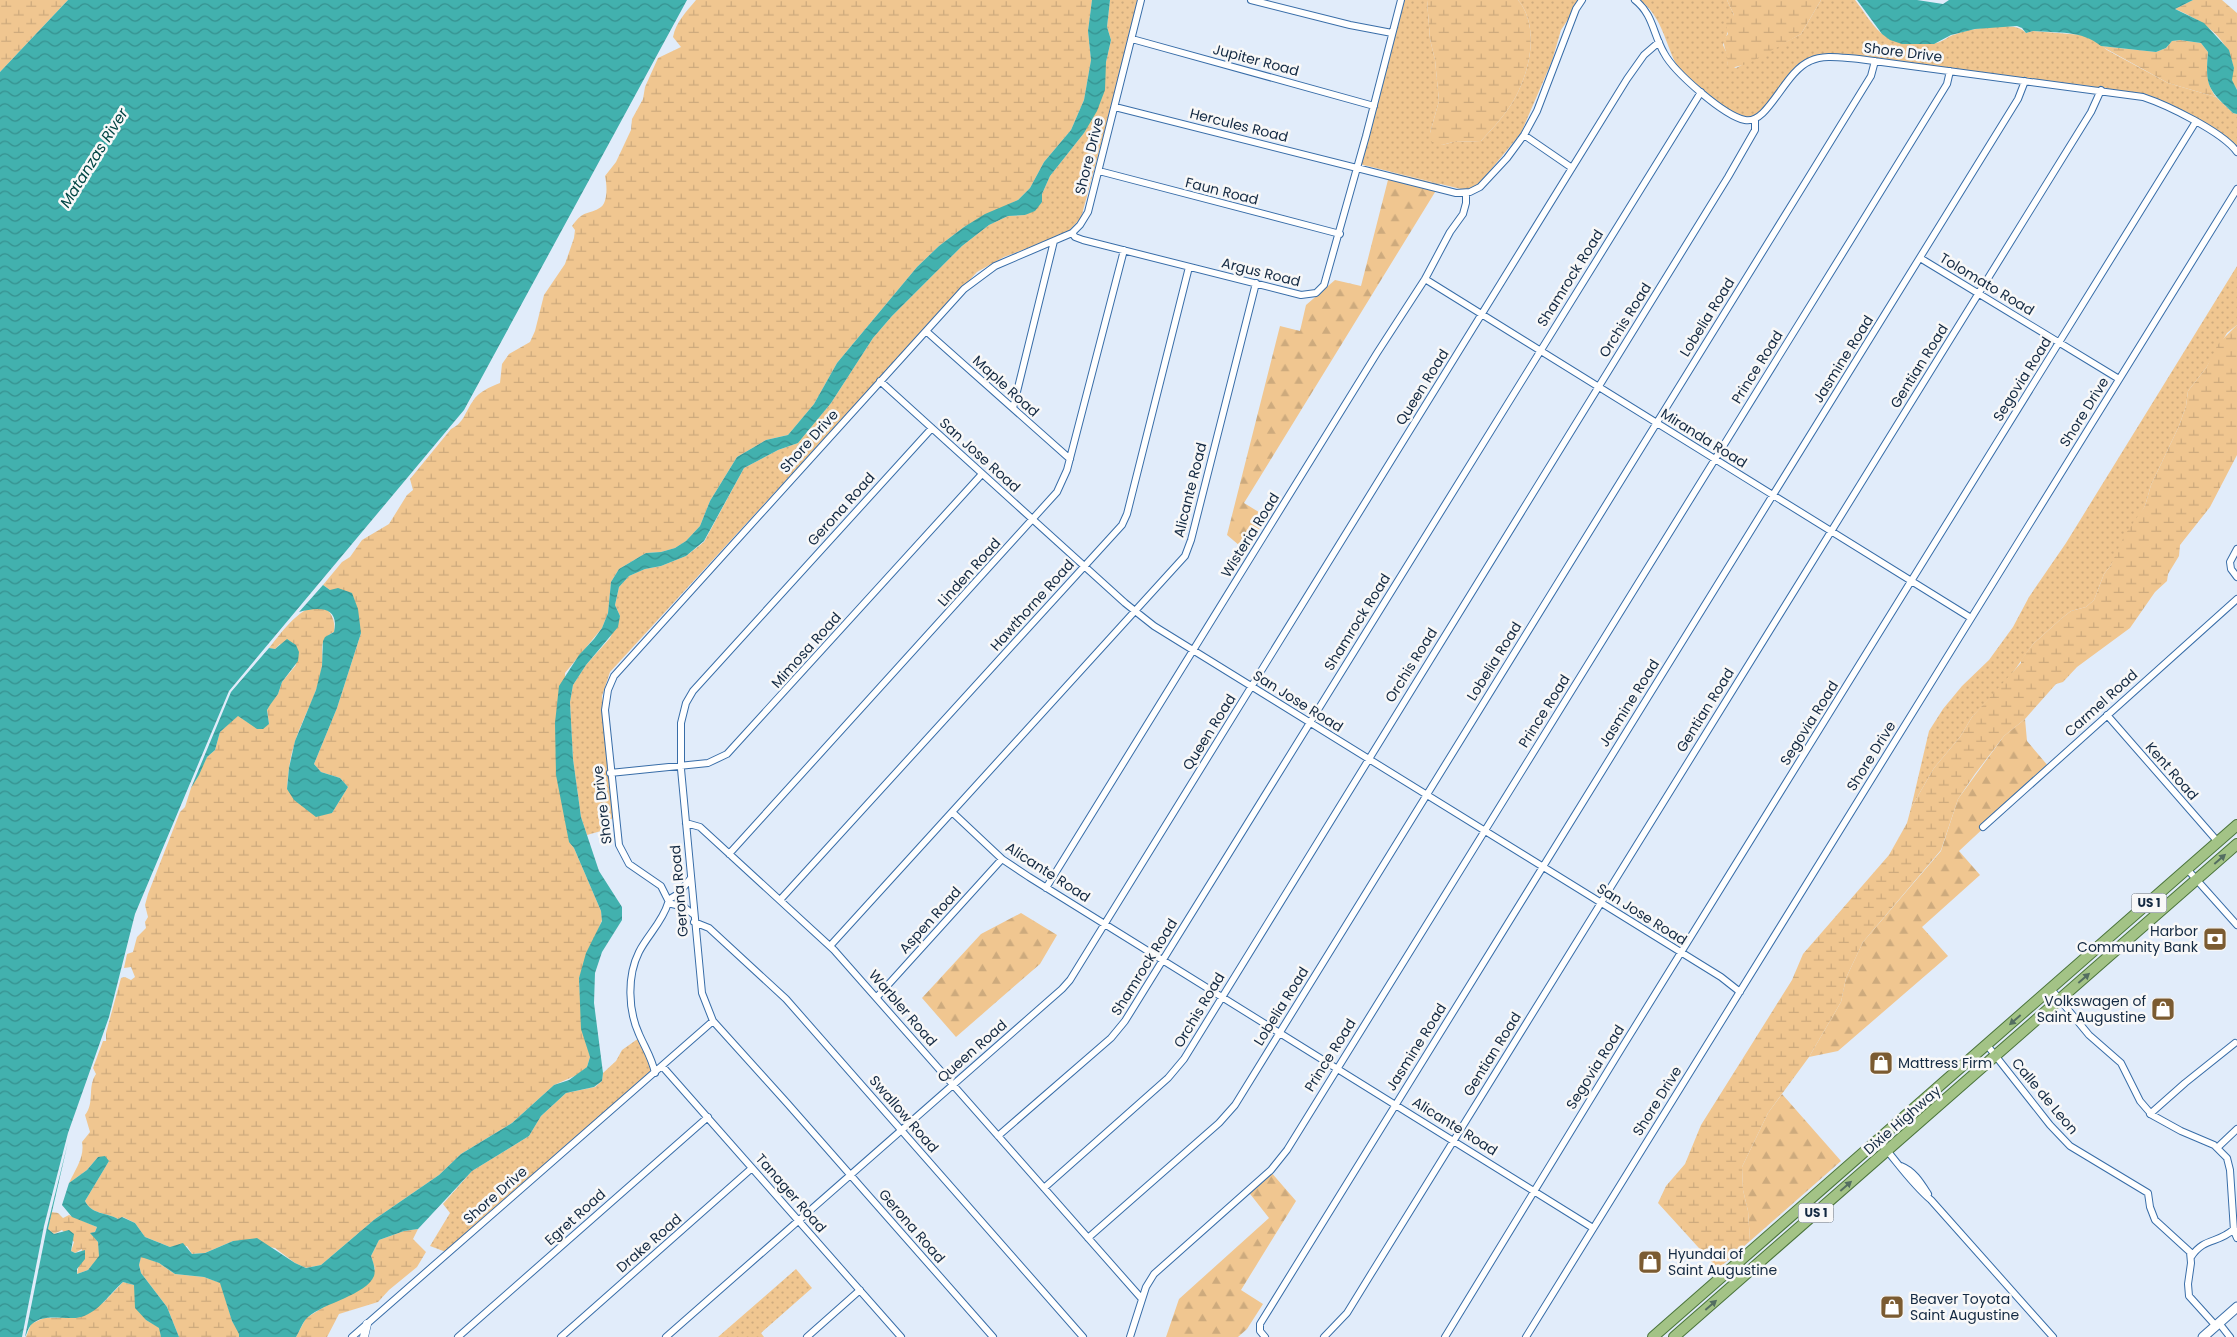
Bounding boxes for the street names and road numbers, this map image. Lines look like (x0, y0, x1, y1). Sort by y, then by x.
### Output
street label: Shore Drive (1863, 37, 1944, 67)
street label: Jupiter Road (1211, 39, 1301, 81)
street label: Hercules Road (1188, 103, 1290, 147)
street label: Shore Drive (1070, 115, 1108, 197)
street label: Faun Road (1183, 172, 1261, 210)
street label: Shamrock Road (1532, 226, 1608, 330)
street label: Tolomato Road (1936, 248, 2038, 320)
street label: Argus Road (1220, 253, 1302, 291)
street label: Lobelia Road (1675, 274, 1739, 360)
street label: Orchis Road (1594, 279, 1656, 361)
street label: Jasmine Road (1808, 311, 1878, 407)
street label: Gentian Road (1885, 320, 1953, 412)
street label: Prince Road (1727, 326, 1787, 408)
street label: Segovia Road (1988, 333, 2056, 425)
street label: Queen Road (1391, 345, 1453, 429)
street label: Maple Road (968, 351, 1044, 421)
street label: Shore Drive (2055, 373, 2114, 451)
street label: Miranda Road (1657, 403, 1751, 473)
street label: Shore Drive (775, 405, 843, 477)
street label: San Jose Road (935, 413, 1025, 497)
street label: Alicante Road (1169, 440, 1211, 540)
street label: Gerona Road (803, 468, 879, 550)
street label: Wisteria Road (1216, 489, 1284, 581)
street label: Linden Road (933, 533, 1005, 611)
street label: Hawthorne Road (986, 555, 1078, 655)
street label: Shamrock Road (1319, 570, 1395, 674)
street label: Mimosa Road (767, 608, 845, 692)
street label: Lobelia Road (1462, 618, 1526, 704)
street label: Orchis Road (1380, 624, 1442, 706)
street label: Jasmine Road (1594, 655, 1664, 751)
street label: Gentian Road (1671, 664, 1739, 756)
street label: San Jose Road (1249, 665, 1347, 737)
street label: Carmel Road (2060, 665, 2142, 741)
street label: Prince Road (1514, 670, 1574, 752)
street label: Segovia Road (1775, 677, 1843, 769)
street label: Queen Road (1178, 690, 1240, 774)
street label: Shore Drive (1842, 717, 1901, 795)
street label: Kent Road (2141, 738, 2203, 804)
street label: Shore Drive (587, 764, 617, 845)
street label: Alicante Road (1002, 837, 1094, 907)
street label: Gerona Road (665, 844, 693, 938)
street label: San Jose Road (1593, 878, 1691, 950)
street label: Aspen Road (894, 882, 966, 958)
road number: US 1 (2132, 894, 2166, 912)
street label: Shamrock Road (1106, 915, 1182, 1019)
street label: Lobelia Road (1249, 963, 1313, 1049)
street label: Warbler Road (864, 965, 942, 1051)
street label: Orchis Road (1169, 969, 1229, 1051)
street label: Jasmine Road (1381, 999, 1451, 1095)
street label: Gentian Road (1458, 1008, 1526, 1100)
street label: Prince Road (1300, 1014, 1360, 1096)
street label: Queen Road (933, 1015, 1011, 1087)
street label: Segovia Road (1561, 1021, 1629, 1113)
street label: Calle de Leon (2007, 1054, 2083, 1138)
street label: Shore Drive (1628, 1062, 1687, 1140)
street label: Swallow Road (865, 1071, 943, 1157)
street label: Dixie Highway (1859, 1081, 1945, 1159)
street label: Alicante Road (1408, 1092, 1502, 1160)
street label: Tanager Road (751, 1149, 831, 1237)
street label: Shore Drive (459, 1161, 532, 1228)
street label: Egret Road (540, 1184, 610, 1250)
street label: Gerona Road (874, 1185, 950, 1267)
road number: US 1 (1798, 1204, 1834, 1222)
street label: Drake Road (612, 1209, 686, 1277)

